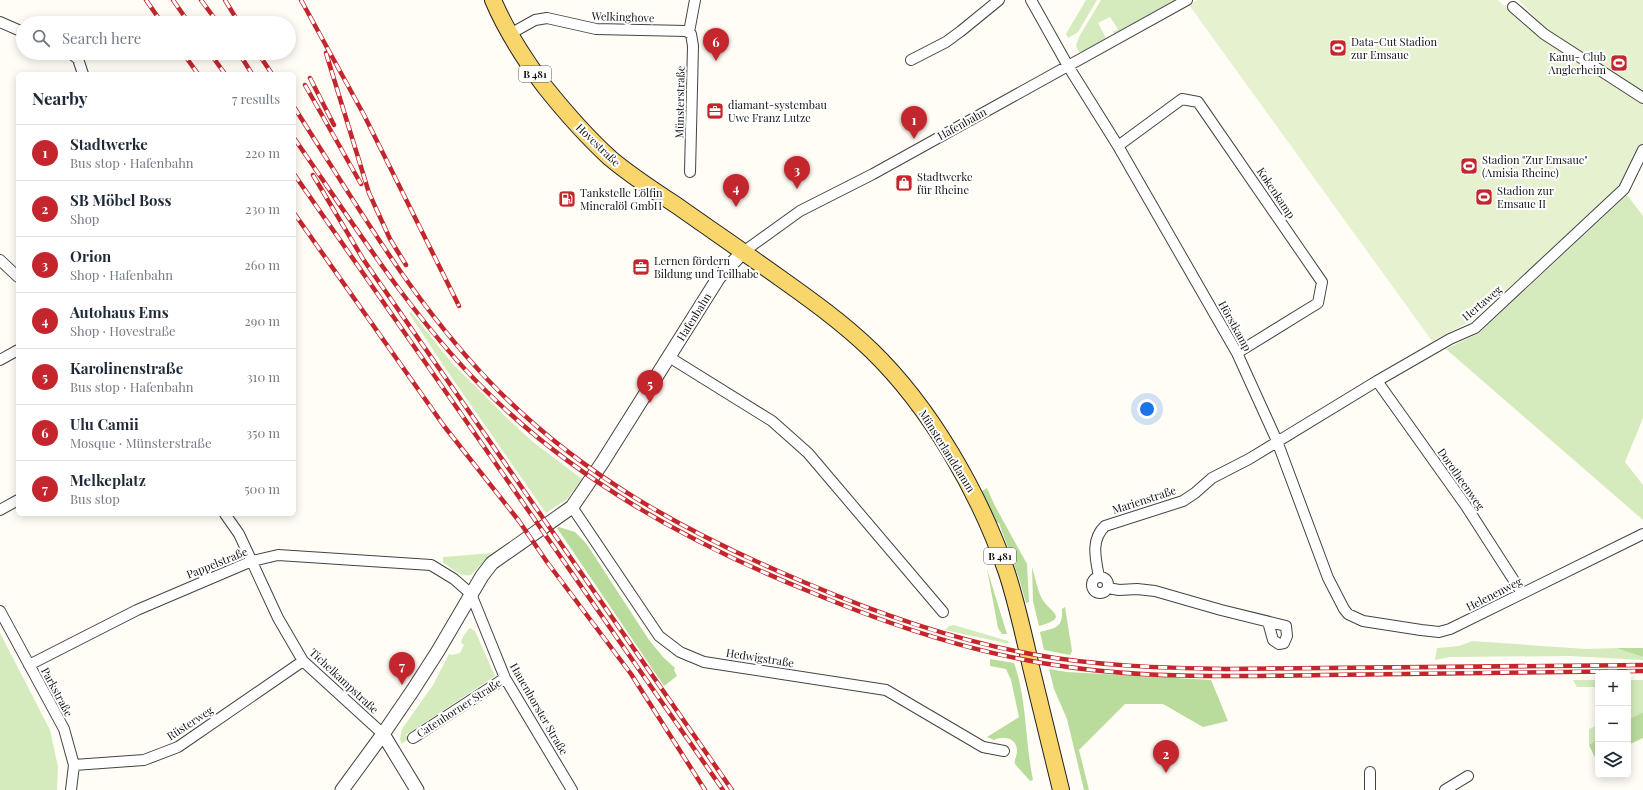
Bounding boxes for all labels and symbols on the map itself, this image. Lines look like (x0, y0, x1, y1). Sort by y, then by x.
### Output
street label: Welkinghove (590, 8, 655, 25)
pin: 6 (703, 28, 729, 61)
place label: Data-Cut Stadion zur Emsaue (1351, 34, 1437, 62)
sports icon: Data-Cut Stadion zur Emsaue (1328, 38, 1348, 58)
place label: Kanu- Club Anglerheim (1548, 49, 1606, 77)
sports icon: Kanu- Club Anglerheim (1609, 53, 1629, 73)
street label: Münsterstraße (671, 65, 688, 139)
road number: B 481 (519, 66, 551, 82)
place label: diamant-systembau Uwe Franz Lutze (728, 97, 827, 125)
office icon: diamant-systembau Uwe Franz Lutze (705, 101, 725, 121)
street label: Hafenbahn (934, 104, 989, 143)
pin: 1 (901, 106, 927, 139)
street label: Hovestraße (573, 120, 624, 170)
place label: Stadion "Zur Emsaue" (Amisia Rheine) (1482, 152, 1588, 180)
pin: 3 (784, 156, 810, 189)
sports icon: Stadion "Zur Emsaue" (Amisia Rheine) (1459, 156, 1479, 176)
street label: Kokenkamp (1254, 164, 1299, 221)
place label: Stadtwerke für Rheine (917, 169, 973, 197)
shop icon: Stadtwerke für Rheine (894, 173, 914, 193)
pin: 4 (723, 174, 749, 207)
place label: Stadion zur Emsaue II (1497, 183, 1554, 211)
place label: Tankstelle Lölfin Mineralöl GmbH (580, 185, 663, 213)
sports icon: Stadion zur Emsaue II (1474, 187, 1494, 207)
fuel station icon: Tankstelle Lölfin Mineralöl GmbH (557, 189, 577, 209)
place label: Lernen fördern Bildung und Teilhabe (654, 253, 759, 281)
office icon: Lernen fördern Bildung und Teilhabe (631, 257, 651, 277)
street label: Hertaweg (1459, 281, 1505, 324)
street label: Hafenbahn (673, 289, 714, 344)
street label: Hörstkamp (1215, 298, 1255, 354)
pin: 5 (637, 370, 663, 403)
your location (1137, 399, 1157, 419)
street label: Münsterlanddamm (916, 407, 979, 495)
street label: Dorotheenweg (1435, 445, 1488, 513)
street label: Marienstraße (1110, 482, 1178, 517)
street label: Pappelstraße (184, 543, 250, 582)
road number: B 481 (984, 548, 1016, 564)
street label: Helenenweg (1463, 573, 1524, 614)
street label: Tichelkampstraße (307, 645, 382, 717)
street label: Hedwigstraße (725, 645, 796, 670)
pin: 7 (389, 652, 415, 685)
street label: Hauenhorster Straße (507, 660, 572, 758)
street label: Parkstraße (38, 665, 77, 719)
street label: Catenhorner Straße (413, 674, 504, 741)
street label: Rüsterweg (164, 702, 216, 743)
pin: 2 (1153, 740, 1179, 773)

